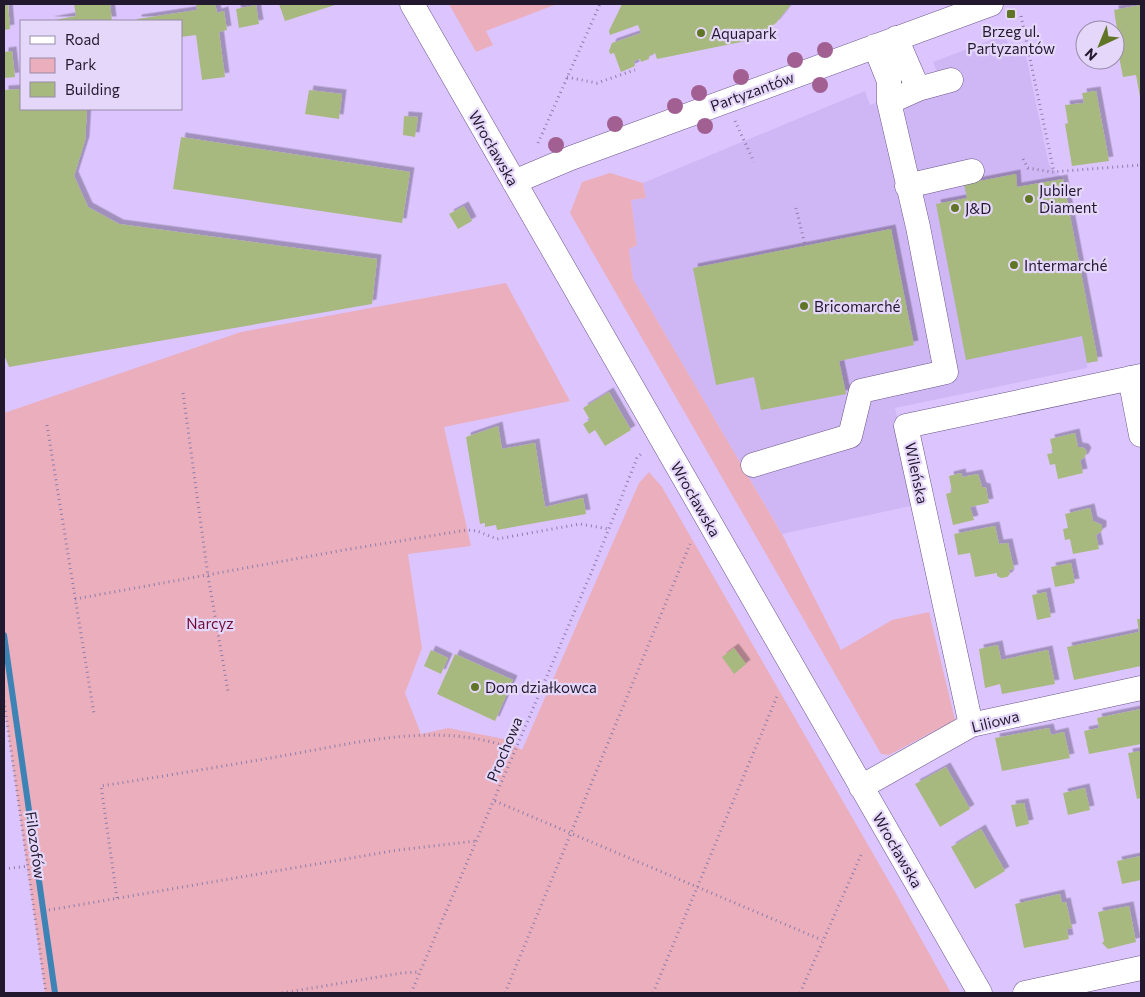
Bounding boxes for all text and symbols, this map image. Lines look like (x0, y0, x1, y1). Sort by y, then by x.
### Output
marker: Brzeg ul. Partyzantów (1005, 8, 1017, 20)
legend (20, 20, 182, 110)
north arrow (1075, 20, 1125, 70)
place label: Brzeg ul. Partyzantów (967, 22, 1055, 57)
place label: Aquapark (711, 24, 777, 42)
marker: Aquapark (695, 27, 707, 39)
text: Road (65, 30, 100, 48)
text: N (1081, 45, 1100, 64)
text: Park (65, 55, 96, 73)
street label: Partyzantów (708, 68, 796, 114)
text: Building (65, 80, 120, 98)
street label: Wrocławska (465, 107, 523, 189)
place label: Jubiler Diament (1039, 181, 1098, 216)
marker: Jubiler Diament (1023, 193, 1035, 205)
place label: J&D (965, 199, 991, 217)
marker: J&D (949, 202, 961, 214)
place label: Intermarché (1024, 256, 1107, 274)
marker: Intermarché (1008, 259, 1020, 271)
place label: Bricomarché (814, 297, 901, 315)
marker: Bricomarché (798, 300, 810, 312)
street label: Wileńska (902, 441, 932, 505)
street label: Wrocławska (667, 458, 725, 540)
park label: Narcyz (186, 614, 234, 632)
place label: Dom działkowca (485, 678, 597, 696)
marker: Dom działkowca (469, 681, 481, 693)
street label: Liliowa (969, 706, 1021, 736)
street label: Prochowa (482, 714, 526, 784)
street label: Wrocławska (869, 809, 927, 891)
street label: Filozofów (22, 810, 50, 880)

